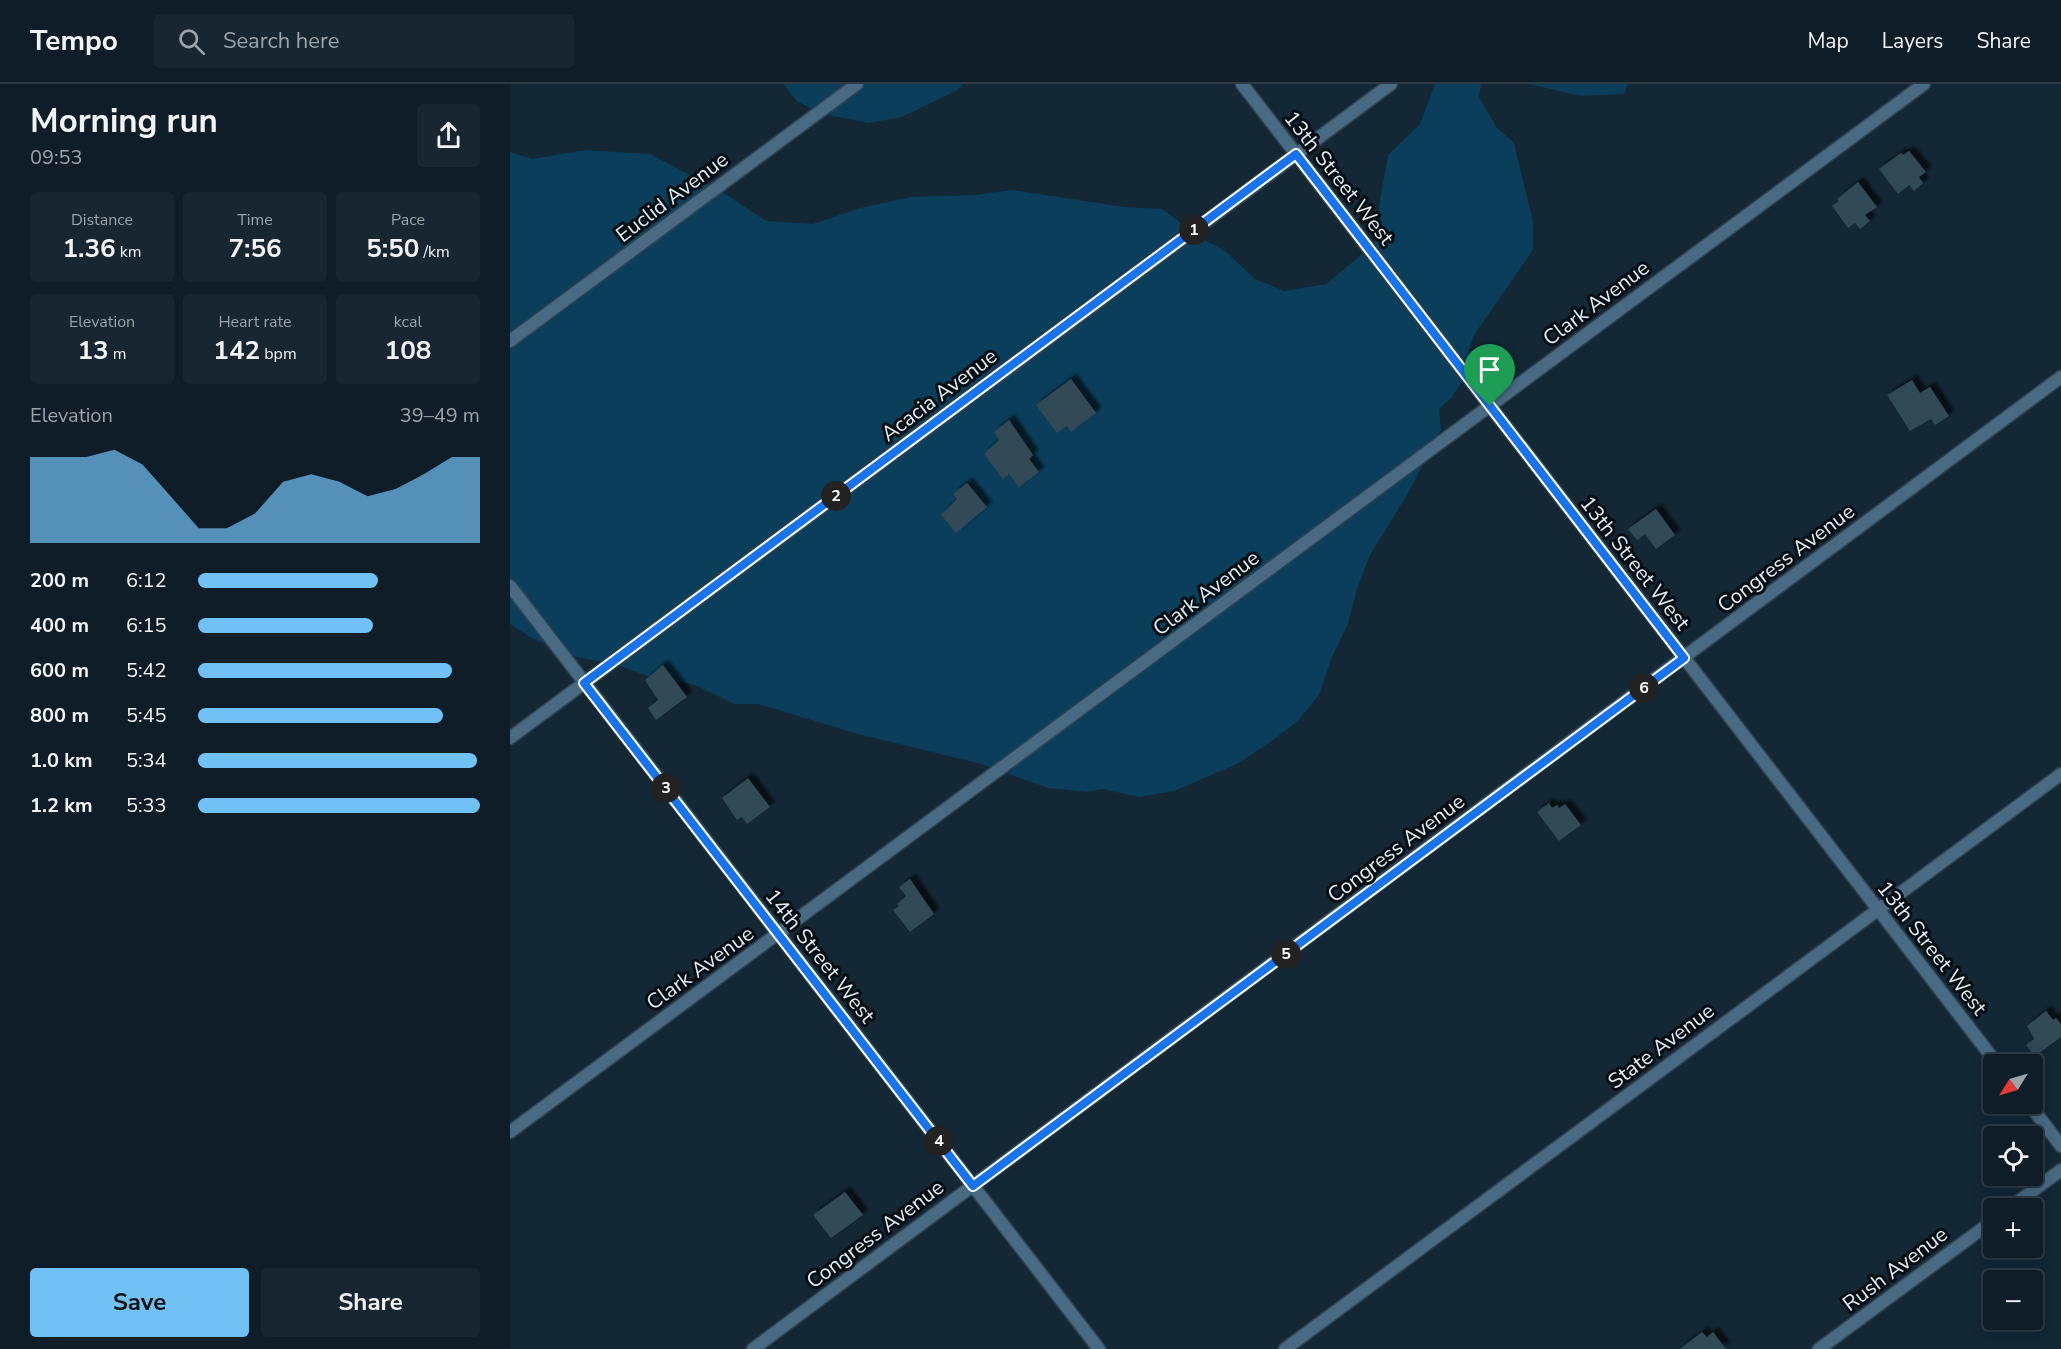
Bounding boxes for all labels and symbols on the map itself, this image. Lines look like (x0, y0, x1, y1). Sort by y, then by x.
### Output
street label: 13th Street West (1278, 105, 1401, 251)
street label: Euclid Avenue (610, 146, 734, 248)
pin: 1 (1179, 215, 1209, 245)
street label: Clark Avenue (1537, 254, 1655, 352)
street label: Acacia Avenue (875, 342, 1003, 448)
pin (1464, 344, 1515, 406)
pin: 2 (821, 481, 851, 511)
street label: 13th Street West (1574, 490, 1697, 636)
street label: Congress Avenue (1712, 497, 1860, 619)
street label: Clark Avenue (1147, 544, 1265, 642)
pin: 6 (1629, 673, 1659, 703)
pin: 3 (651, 773, 681, 803)
street label: Congress Avenue (1322, 787, 1470, 909)
street label: 13th Street West (1871, 875, 1994, 1021)
street label: 14th Street West (759, 883, 882, 1029)
street label: Clark Avenue (641, 920, 759, 1016)
pin: 5 (1271, 939, 1301, 969)
street label: State Avenue (1602, 997, 1720, 1095)
north arrow (1983, 1054, 2043, 1114)
pin: 4 (924, 1126, 954, 1156)
street label: Congress Avenue (801, 1173, 949, 1295)
street label: Rush Avenue (1837, 1220, 1953, 1318)

